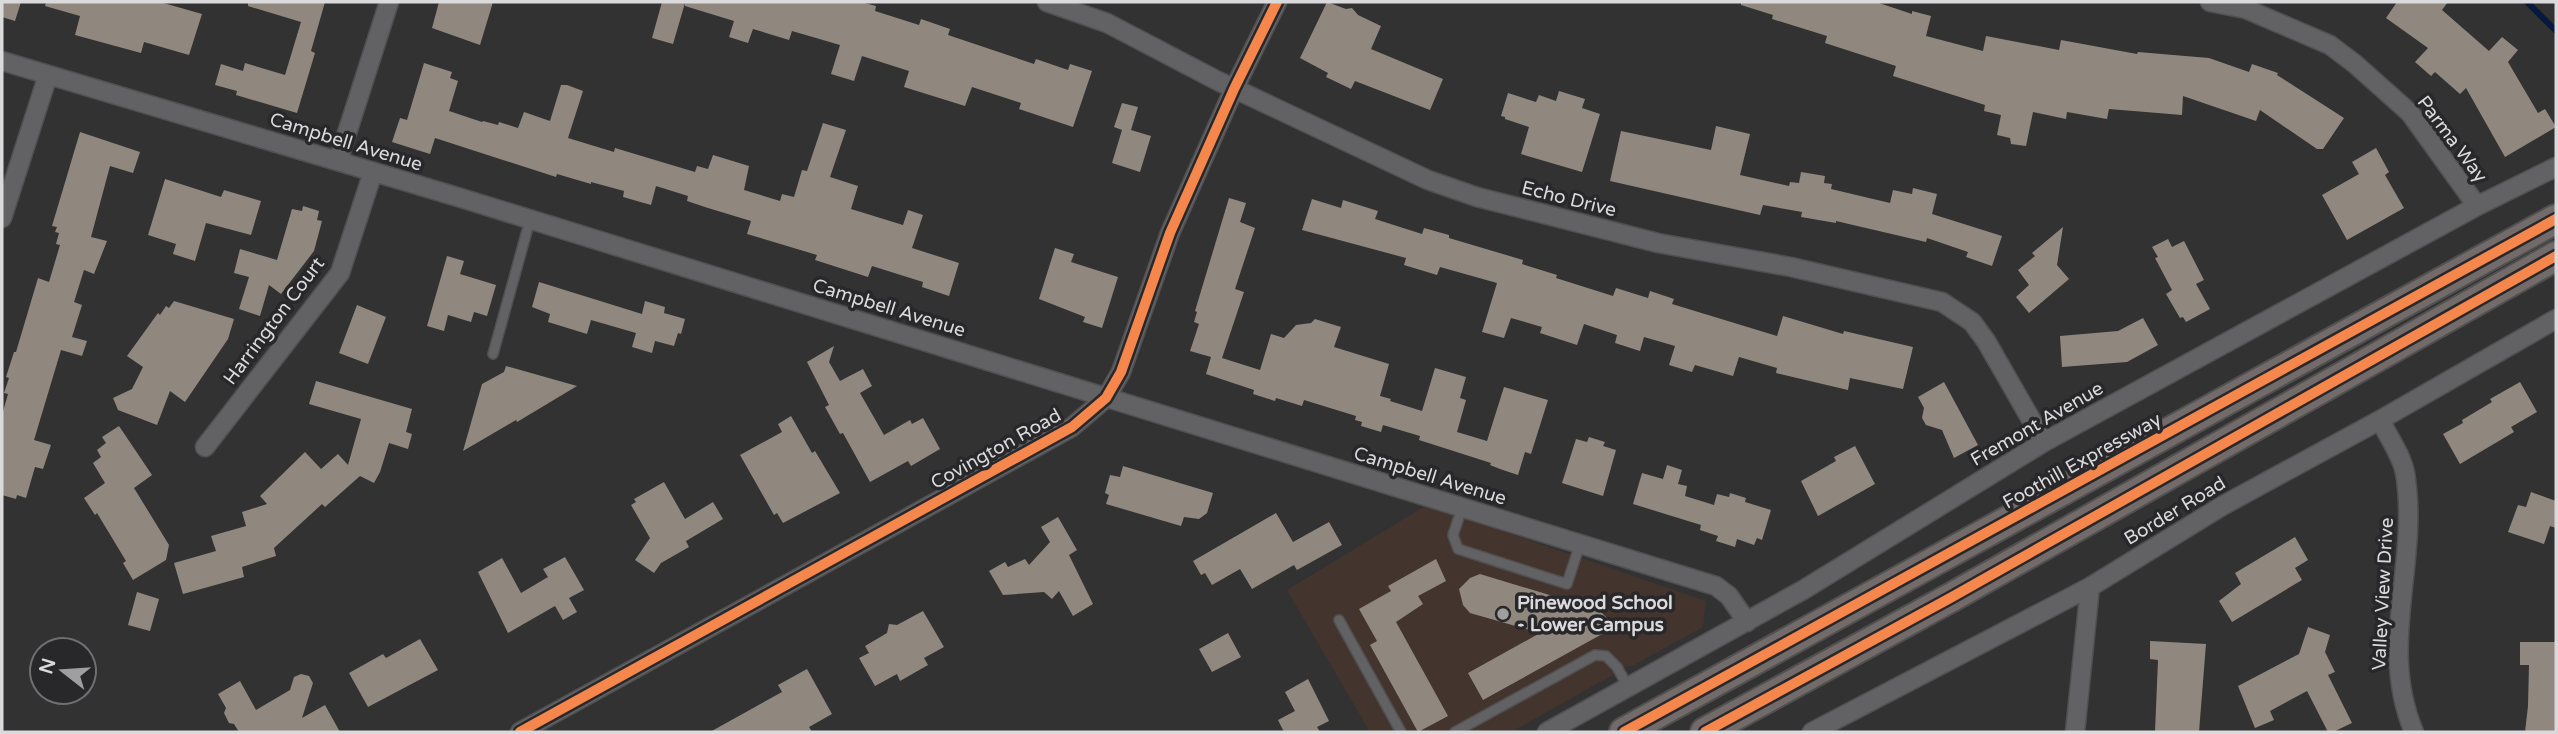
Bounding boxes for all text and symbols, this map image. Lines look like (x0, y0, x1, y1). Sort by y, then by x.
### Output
street label: Parma Way (2412, 91, 2492, 187)
street label: Campbell Avenue (267, 108, 425, 176)
street label: Echo Drive (1519, 177, 1619, 221)
street label: Harrington Court (219, 253, 329, 389)
street label: Campbell Avenue (810, 274, 968, 342)
street label: Fremont Avenue (1967, 377, 2107, 471)
street label: Covington Road (927, 404, 1065, 494)
street label: Foothill Expressway (1999, 408, 2165, 514)
street label: Campbell Avenue (1351, 442, 1509, 510)
street label: Border Road (2120, 472, 2230, 550)
street label: Valley View Drive (2368, 517, 2398, 671)
place label: Pinewood School - Lower Campus (1517, 592, 1673, 637)
marker: Pinewood School - Lower Campus (1495, 606, 1511, 622)
north arrow (28, 636, 98, 706)
text: N (35, 656, 60, 677)

